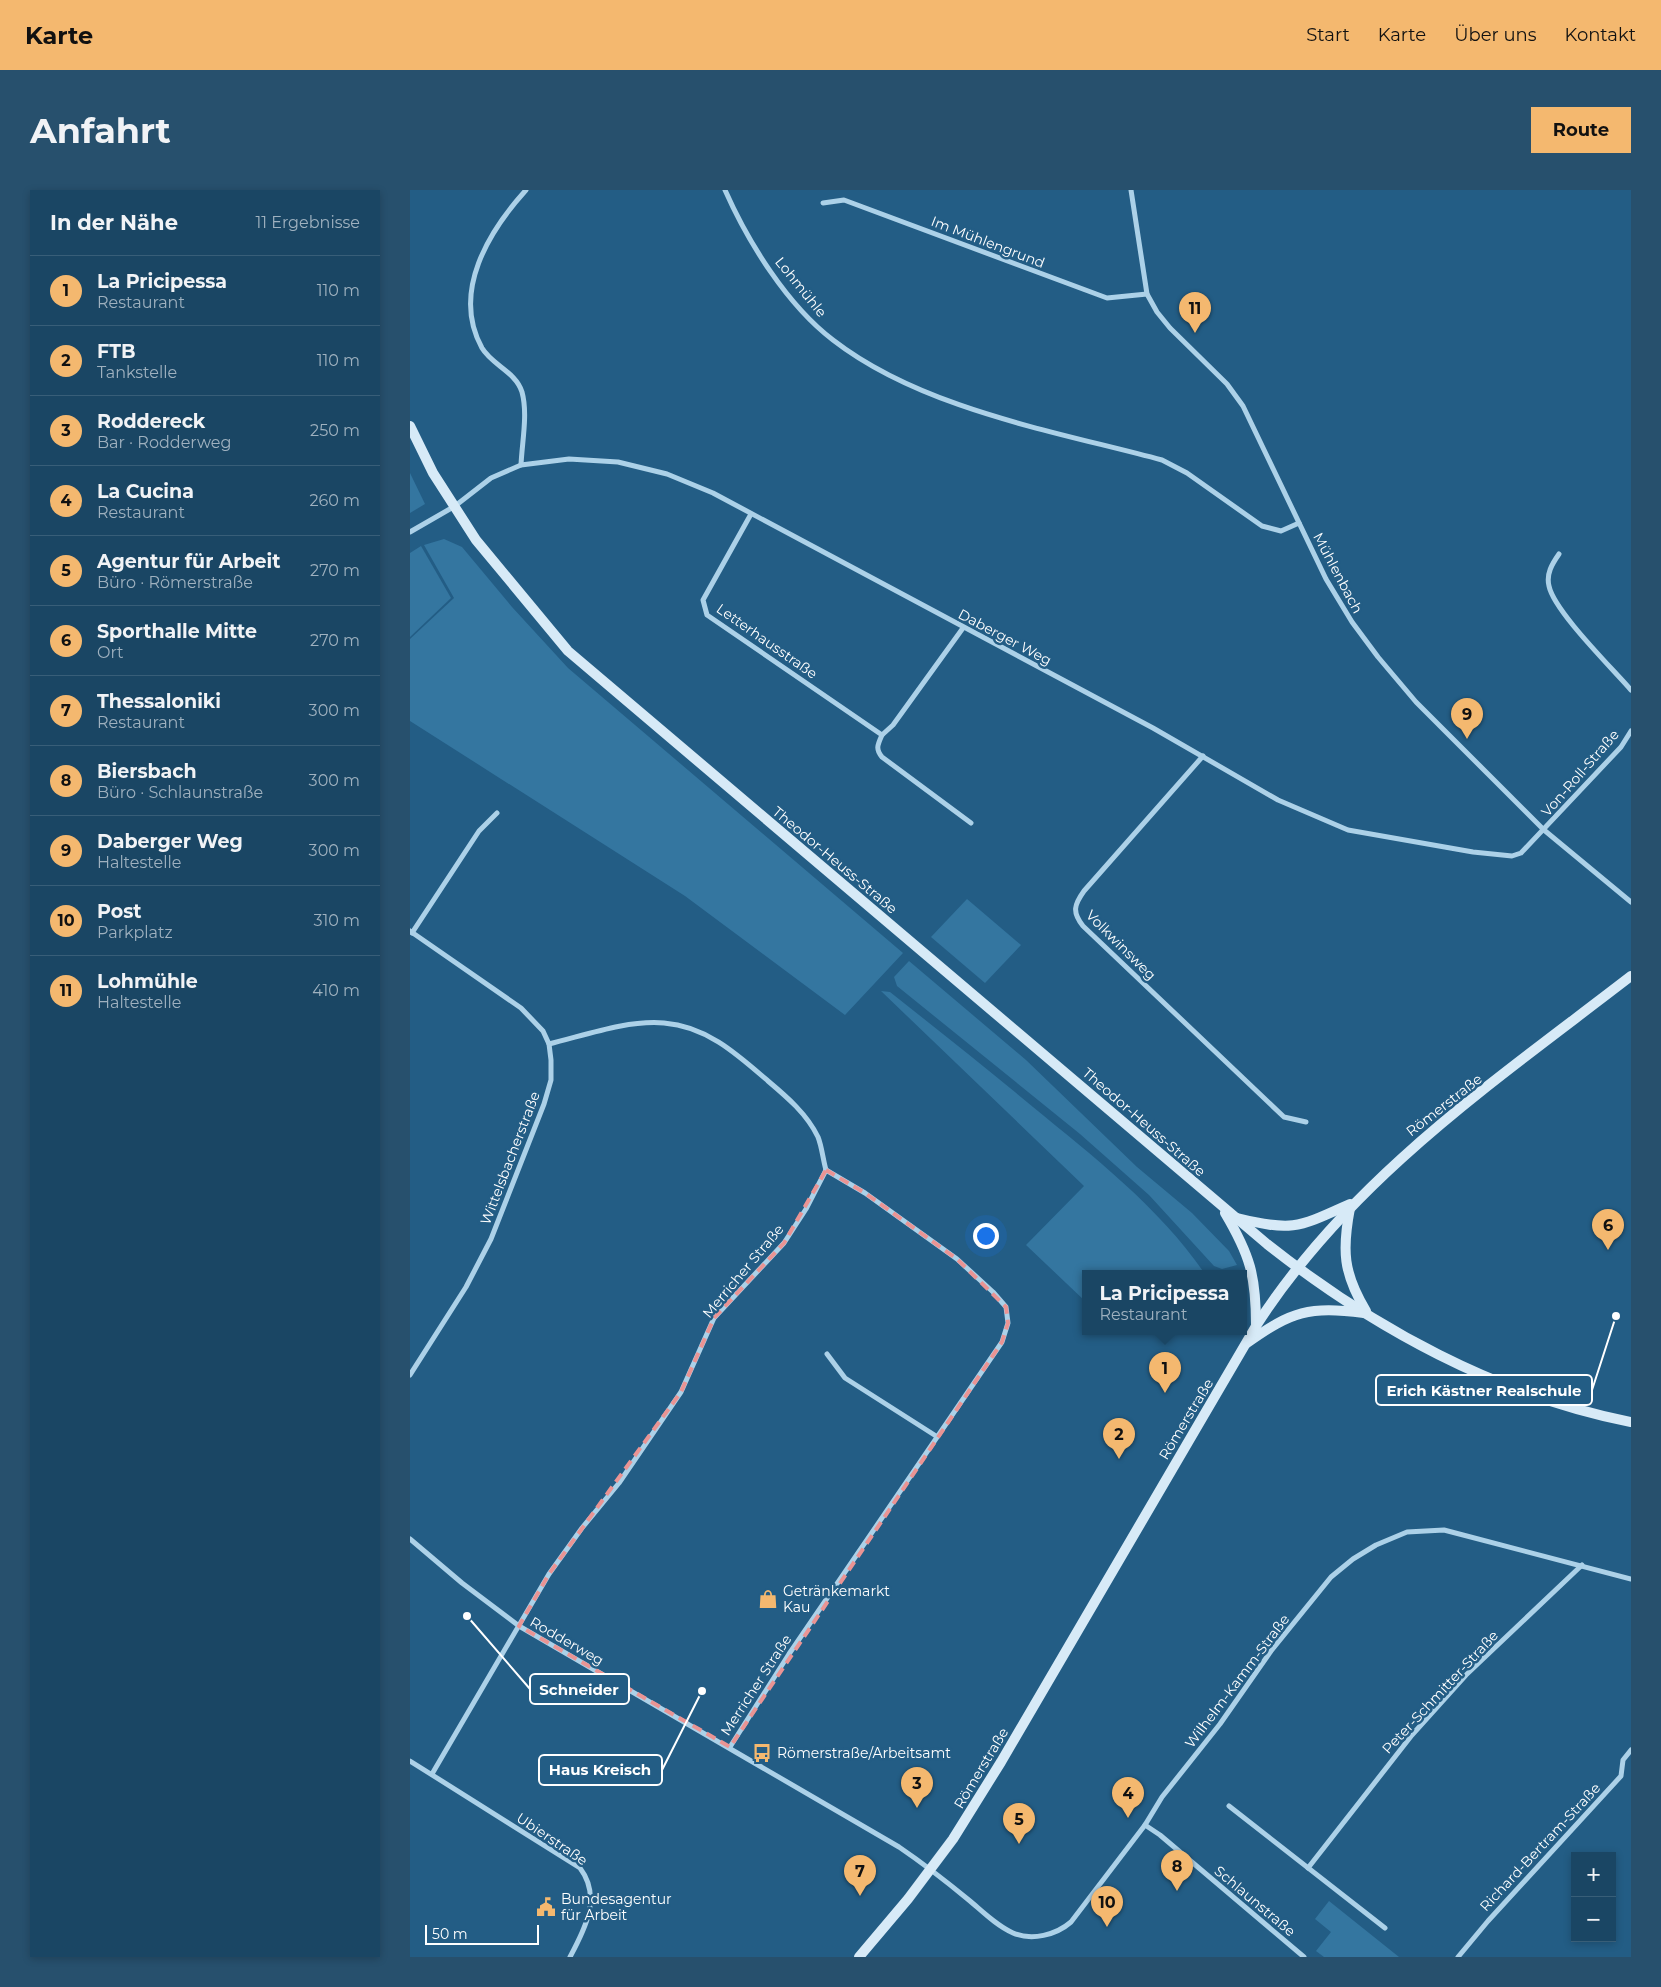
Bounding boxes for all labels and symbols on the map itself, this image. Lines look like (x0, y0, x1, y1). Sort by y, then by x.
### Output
street label: Im Mühlengrund (929, 212, 1047, 272)
street label: Lohmühle (771, 253, 831, 321)
pin: 11 (1179, 292, 1211, 333)
street label: Mühlenbach (1309, 530, 1367, 616)
street label: Letterhausstraße (713, 599, 821, 683)
street label: Daberger Weg (955, 605, 1055, 669)
pin: 9 (1451, 698, 1483, 739)
street label: Von-Roll-Straße (1537, 726, 1623, 820)
street label: Theodor-Heuss-Straße (769, 803, 901, 917)
street label: Volkwinsweg (1082, 906, 1160, 984)
street label: Theodor-Heuss-Straße (1079, 1064, 1209, 1180)
street label: Römerstraße (1402, 1070, 1486, 1140)
street label: Wittelsbacherstraße (476, 1089, 544, 1227)
pin: 6 (1592, 1209, 1624, 1250)
street label: Merricher Straße (699, 1220, 787, 1322)
your location (973, 1223, 999, 1249)
pin: 1 (1149, 1352, 1181, 1393)
street label: Römerstraße (1155, 1375, 1217, 1463)
callout: Erich Kästner Realschule (1376, 1375, 1592, 1405)
text: Erich Kästner Realschule (1386, 1381, 1582, 1400)
pin: 2 (1103, 1418, 1135, 1459)
place label: Getränkemarkt Kau (783, 1582, 890, 1616)
shop icon: Getränkemarkt Kau (757, 1588, 779, 1610)
street label: Wilhelm-Kamm-Straße (1181, 1611, 1293, 1751)
street label: Rodderweg (527, 1613, 607, 1669)
street label: Peter-Schmitter-Straße (1378, 1626, 1502, 1758)
street label: Merricher Straße (717, 1631, 795, 1739)
callout: Schneider (530, 1674, 629, 1704)
text: Schneider (539, 1680, 619, 1699)
street label: Römerstraße (950, 1724, 1012, 1812)
bus stop icon: Römerstraße/Arbeitsamt (751, 1742, 773, 1764)
place label: Römerstraße/Arbeitsamt (777, 1744, 951, 1762)
callout: Haus Kreisch (539, 1755, 662, 1785)
text: Haus Kreisch (549, 1760, 651, 1779)
pin: 3 (901, 1767, 933, 1808)
pin: 4 (1112, 1777, 1144, 1818)
street label: Richard-Bertram-Straße (1476, 1779, 1604, 1915)
pin: 5 (1003, 1803, 1035, 1844)
street label: Ubierstraße (513, 1809, 591, 1869)
pin: 8 (1161, 1850, 1193, 1891)
pin: 7 (844, 1855, 876, 1896)
street label: Schlaunstraße (1211, 1862, 1299, 1940)
pin: 10 (1091, 1886, 1123, 1927)
place label: Bundesagentur für Arbeit (561, 1890, 672, 1924)
public building icon: Bundesagentur für Arbeit (535, 1896, 557, 1918)
scale bar (425, 1922, 539, 1945)

